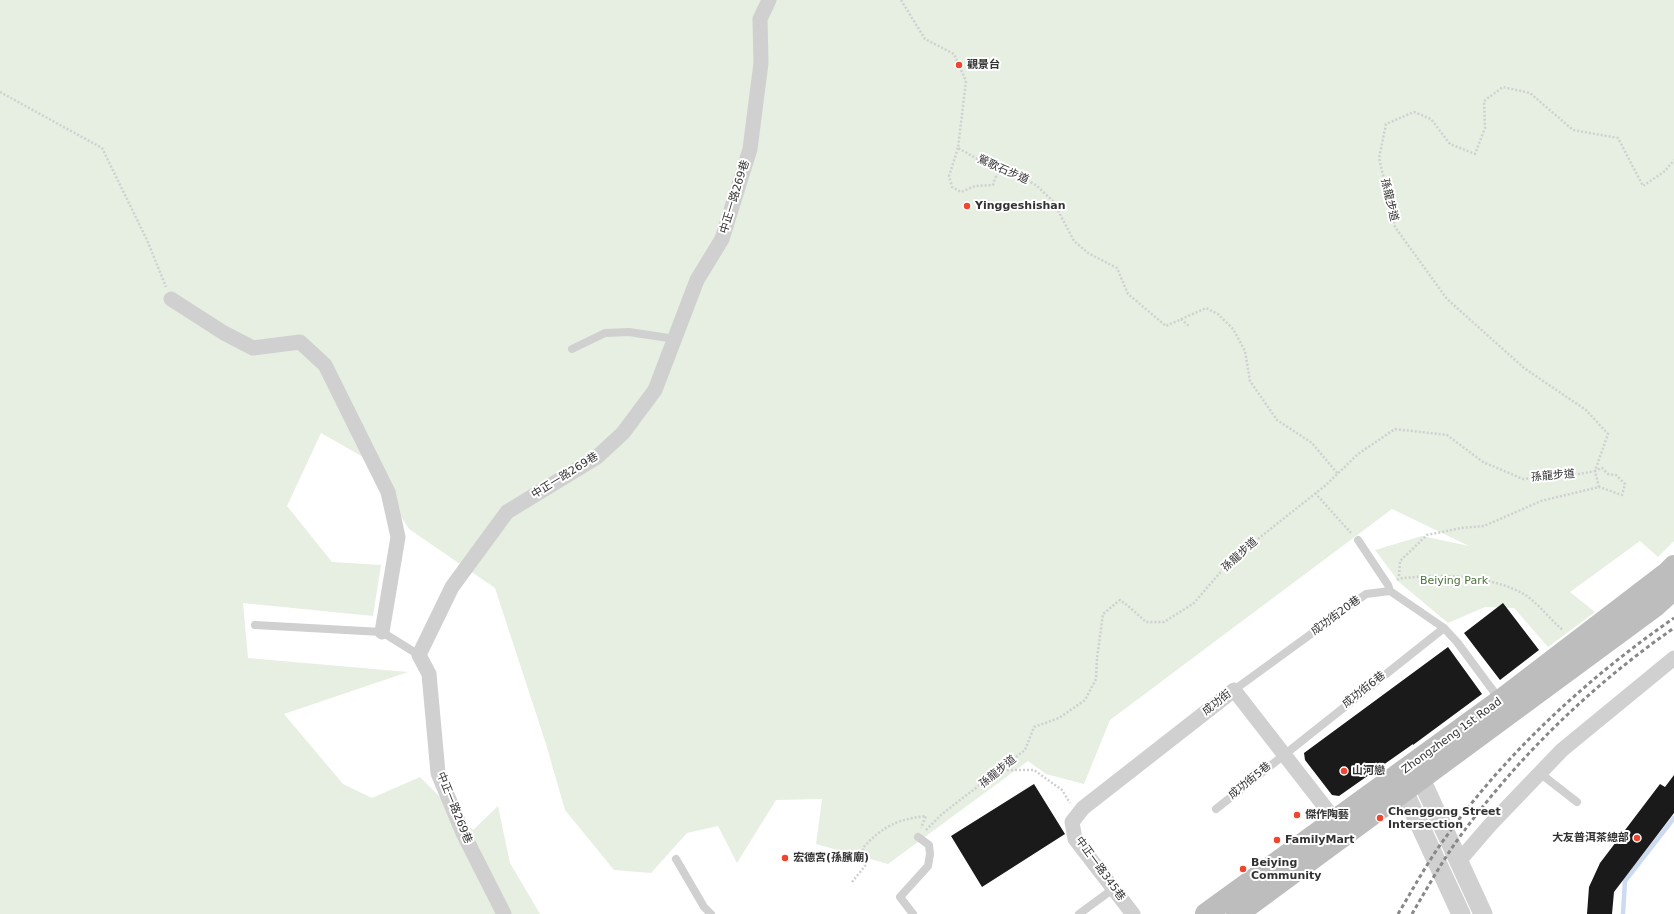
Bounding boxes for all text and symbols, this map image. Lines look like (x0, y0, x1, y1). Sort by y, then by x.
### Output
place label: 觀景台 (967, 58, 1000, 72)
marker: 觀景台 (954, 60, 964, 70)
street label: 鶯歌石步道 (975, 153, 1031, 187)
street label: 中正一路269巷 (718, 159, 752, 235)
street label: 孫龍步道 (1378, 177, 1400, 223)
place label: Yinggeshishan (975, 199, 1066, 213)
marker: Yinggeshishan (962, 201, 972, 211)
street label: 中正一路269巷 (529, 450, 601, 502)
street label: 孫龍步道 (1531, 468, 1575, 484)
street label: 孫龍步道 (1219, 535, 1261, 575)
park label: Beiying Park (1420, 574, 1488, 588)
street label: 成功街20巷 (1309, 594, 1363, 638)
street label: 成功街6巷 (1340, 669, 1388, 711)
street label: 成功街 (1200, 688, 1234, 718)
street label: Zhongzheng 1st Road (1399, 695, 1505, 777)
street label: 孫龍步道 (977, 753, 1019, 791)
street label: 成功街5巷 (1226, 760, 1274, 802)
place label: 山河戀 (1352, 764, 1385, 778)
marker: 山河戀 (1339, 766, 1349, 776)
street label: 中正一路269巷 (434, 770, 474, 846)
place label: Chenggong Street Intersection (1388, 805, 1501, 831)
place label: 傑作陶藝 (1305, 808, 1349, 822)
marker: 傑作陶藝 (1292, 810, 1302, 820)
marker: Chenggong Street Intersection (1375, 813, 1385, 823)
place label: 大友普洱茶總部 (1552, 831, 1629, 845)
place label: FamilyMart (1285, 833, 1355, 847)
marker: 大友普洱茶總部 (1632, 833, 1642, 843)
street label: 中正一路345巷 (1072, 834, 1128, 904)
marker: FamilyMart (1272, 835, 1282, 845)
place label: 宏德宮(孫臏廟) (793, 851, 869, 865)
marker: 宏德宮(孫臏廟) (780, 853, 790, 863)
place label: Beiying Community (1251, 856, 1321, 882)
marker: Beiying Community (1238, 864, 1248, 874)

